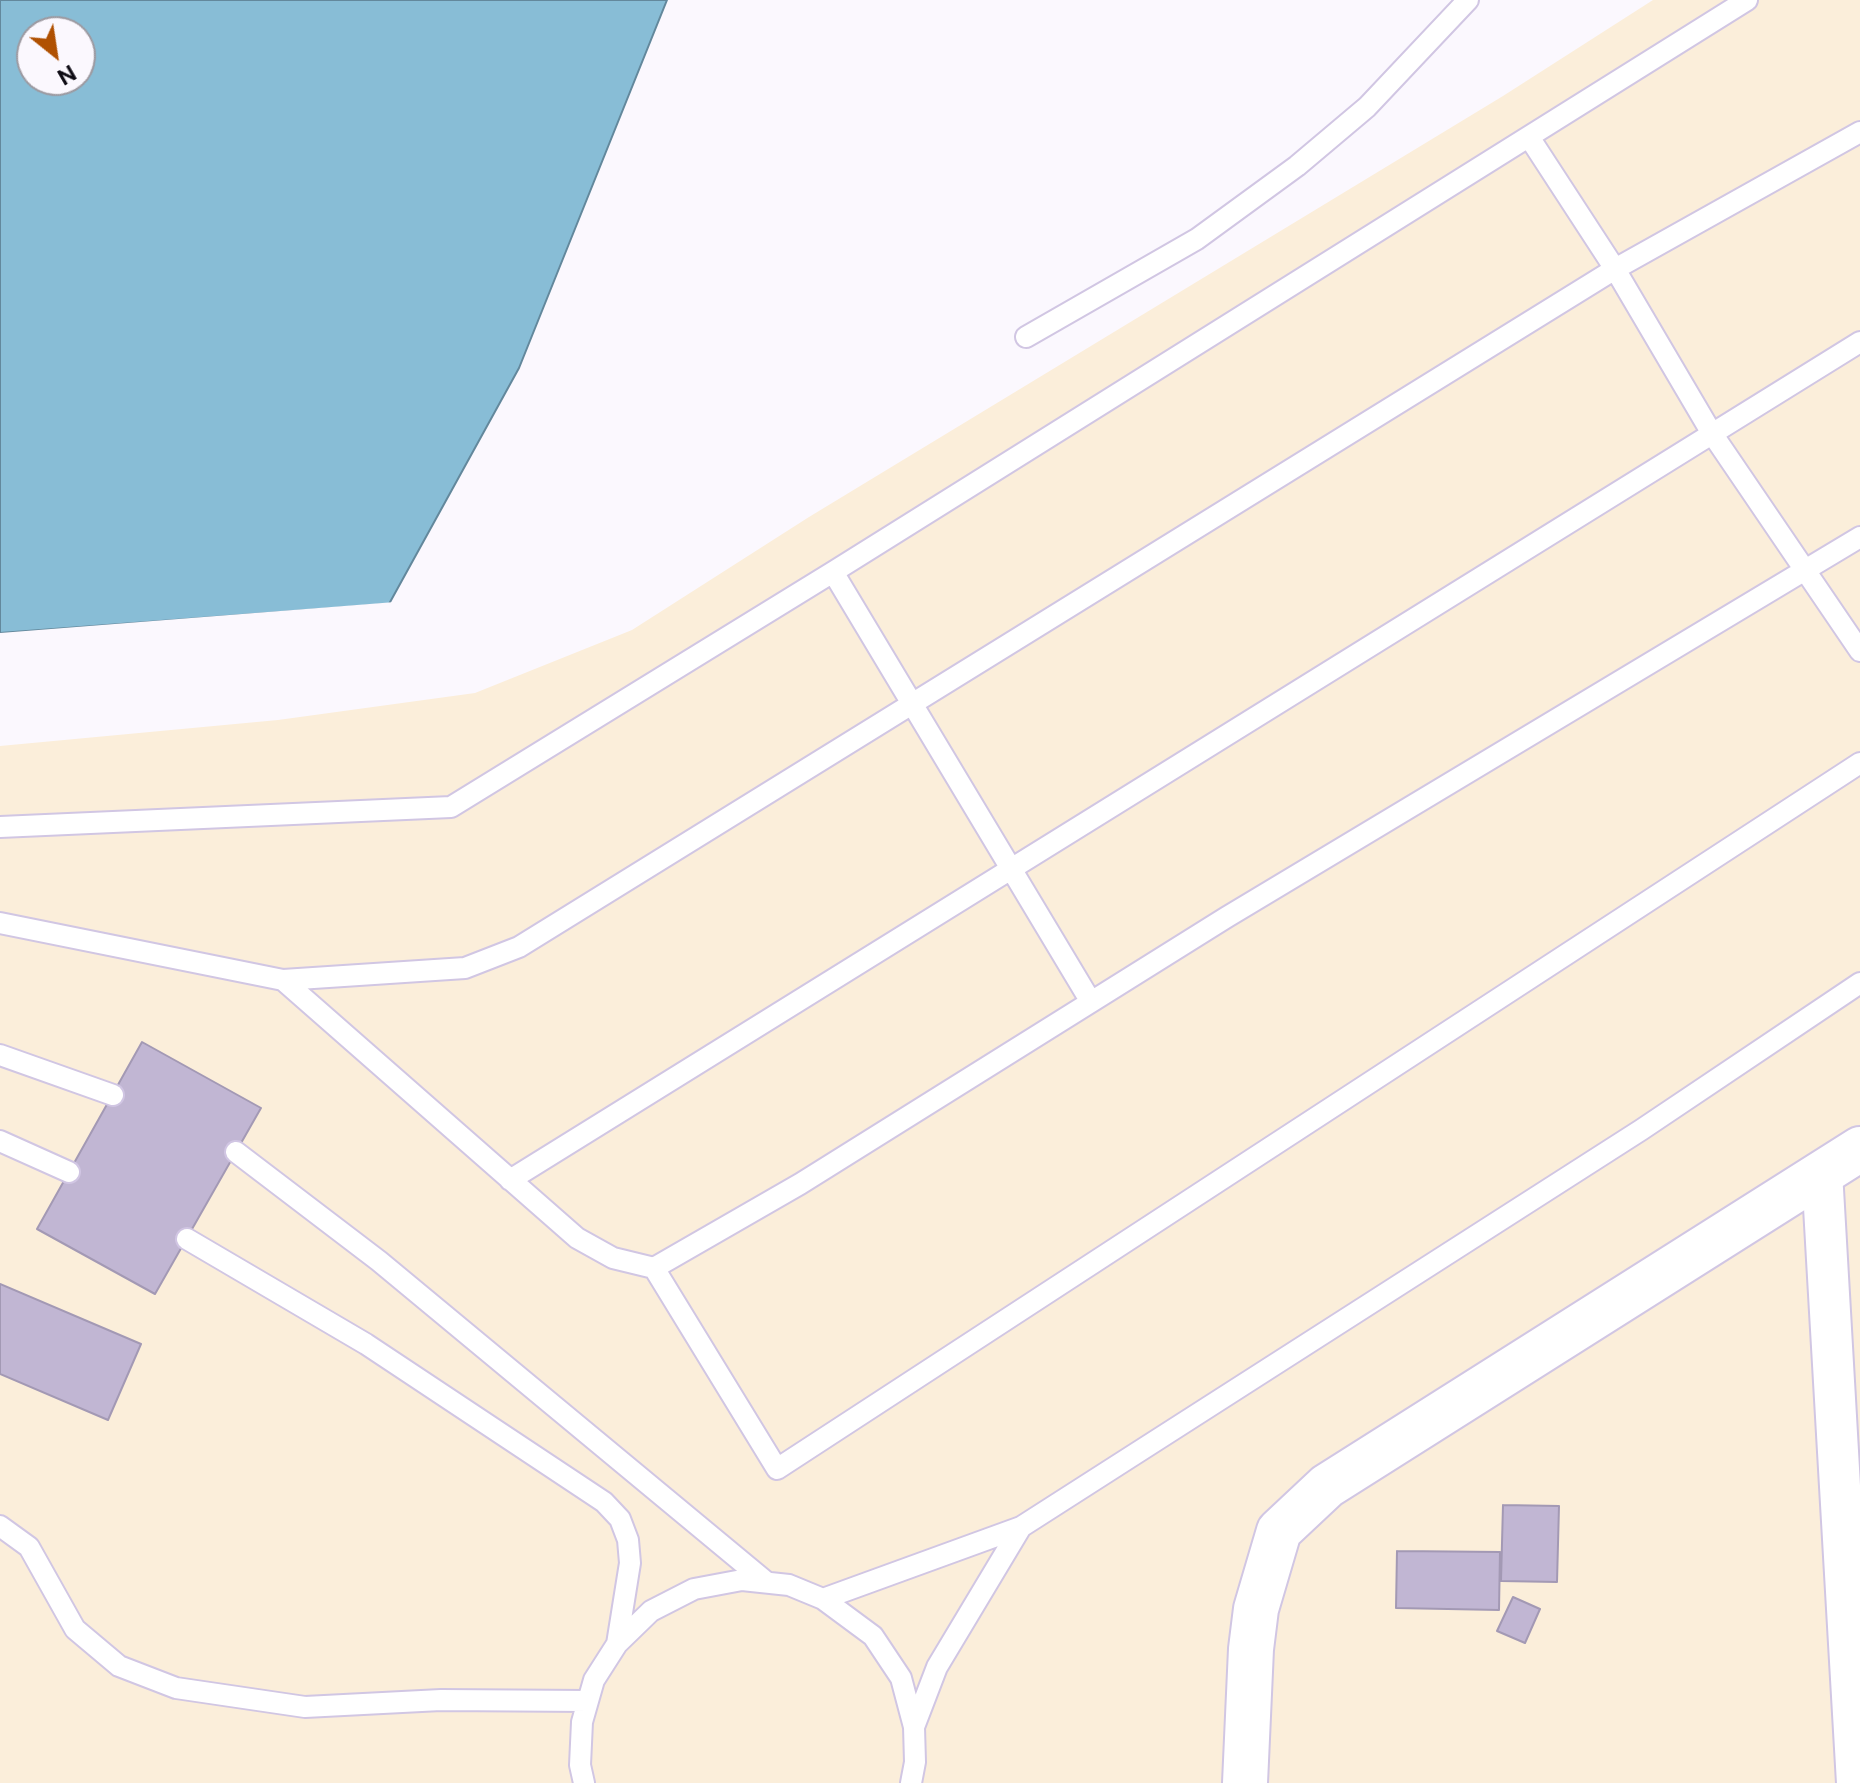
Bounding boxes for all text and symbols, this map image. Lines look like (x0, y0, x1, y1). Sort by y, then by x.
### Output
north arrow (16, 16, 96, 96)
text: N (53, 59, 81, 91)

